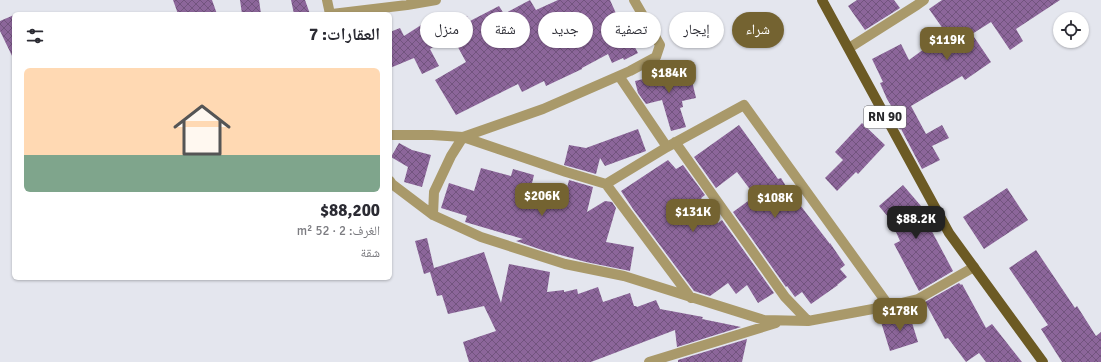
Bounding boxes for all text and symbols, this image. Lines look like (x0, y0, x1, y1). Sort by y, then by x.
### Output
chip: منزل (420, 12, 473, 48)
chip: شقة (481, 12, 530, 48)
chip: جديد (538, 12, 593, 48)
chip: تصفية (601, 12, 661, 48)
chip: إيجار (669, 12, 724, 48)
chip: شراء (732, 12, 784, 48)
map controls (1053, 12, 1089, 48)
button: locate (1053, 12, 1089, 48)
text: العقارات: 7 (309, 24, 380, 45)
icon: filters (24, 25, 46, 47)
pin: $119K (919, 27, 975, 61)
text: $119K (929, 32, 965, 48)
pin: $184K (641, 60, 697, 94)
text: $184K (651, 65, 687, 81)
icon: home (166, 94, 238, 166)
road number: RN 90 (864, 106, 906, 128)
pin: $206K (514, 183, 570, 217)
pin: $108K (747, 185, 803, 219)
text: $206K (524, 188, 560, 204)
text: $108K (757, 190, 793, 206)
pin: $131K (665, 199, 721, 233)
text: $88,200 (320, 200, 380, 221)
text: $131K (675, 204, 711, 220)
pin: $88.2K (883, 206, 949, 240)
text: $88.2K (896, 211, 936, 227)
text: الغرف: 2 · 52 m² (297, 223, 380, 239)
text: شقة (361, 245, 380, 261)
pin: $178K (872, 298, 928, 332)
text: $178K (882, 303, 918, 319)

